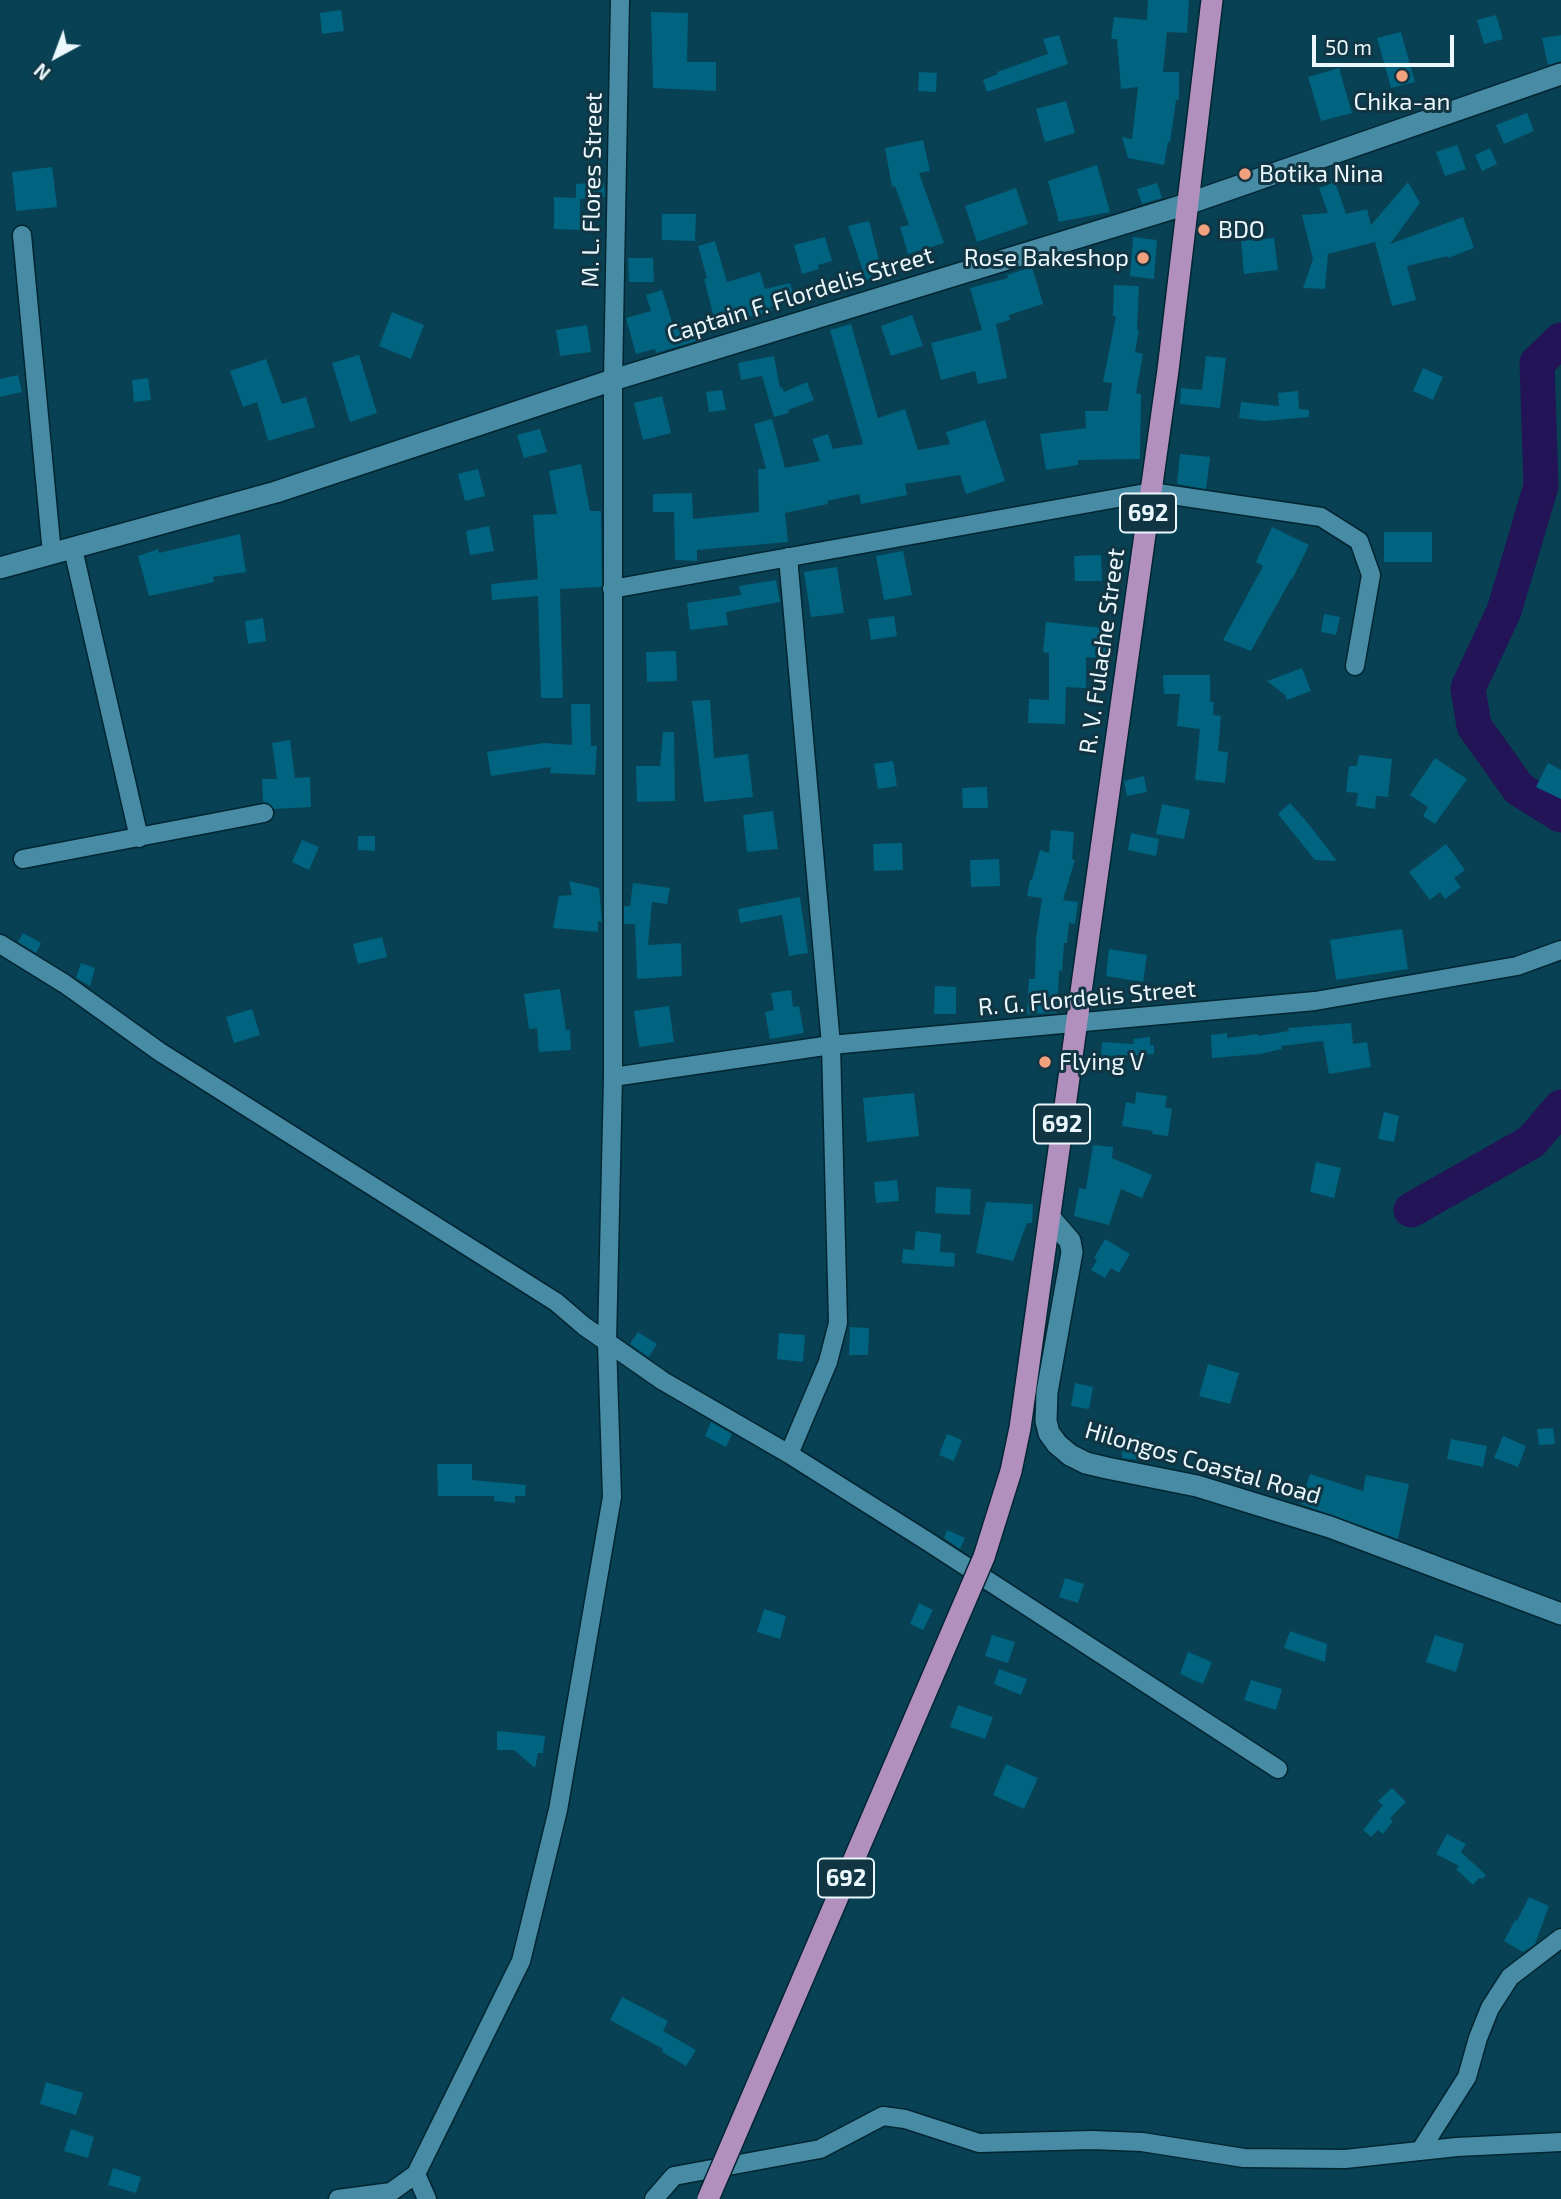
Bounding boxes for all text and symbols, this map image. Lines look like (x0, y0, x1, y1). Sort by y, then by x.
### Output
north arrow (21, 21, 91, 91)
scale bar (1316, 21, 1458, 65)
text: 50 m (1325, 34, 1372, 59)
text: N (29, 59, 55, 85)
marker: Chika-an (1394, 68, 1410, 84)
place label: Chika-an (1354, 88, 1450, 116)
street label: M. L. Flores Street (576, 92, 608, 288)
place label: Botika Nina (1259, 160, 1383, 188)
marker: Botika Nina (1237, 166, 1253, 182)
place label: BDO (1218, 216, 1265, 244)
marker: BDO (1196, 222, 1212, 238)
street label: Captain F. Flordelis Street (663, 241, 937, 349)
place label: Rose Bakeshop (964, 244, 1129, 272)
marker: Rose Bakeshop (1135, 250, 1151, 266)
road number: 692 (1120, 494, 1176, 533)
street label: R. V. Fulache Street (1073, 546, 1131, 756)
street label: R. G. Flordelis Street (977, 974, 1197, 1022)
place label: Flying V (1059, 1048, 1144, 1076)
marker: Flying V (1037, 1054, 1053, 1070)
road number: 692 (1034, 1105, 1090, 1144)
street label: Hilongos Coastal Road (1082, 1416, 1324, 1510)
road number: 692 (818, 1858, 874, 1898)

